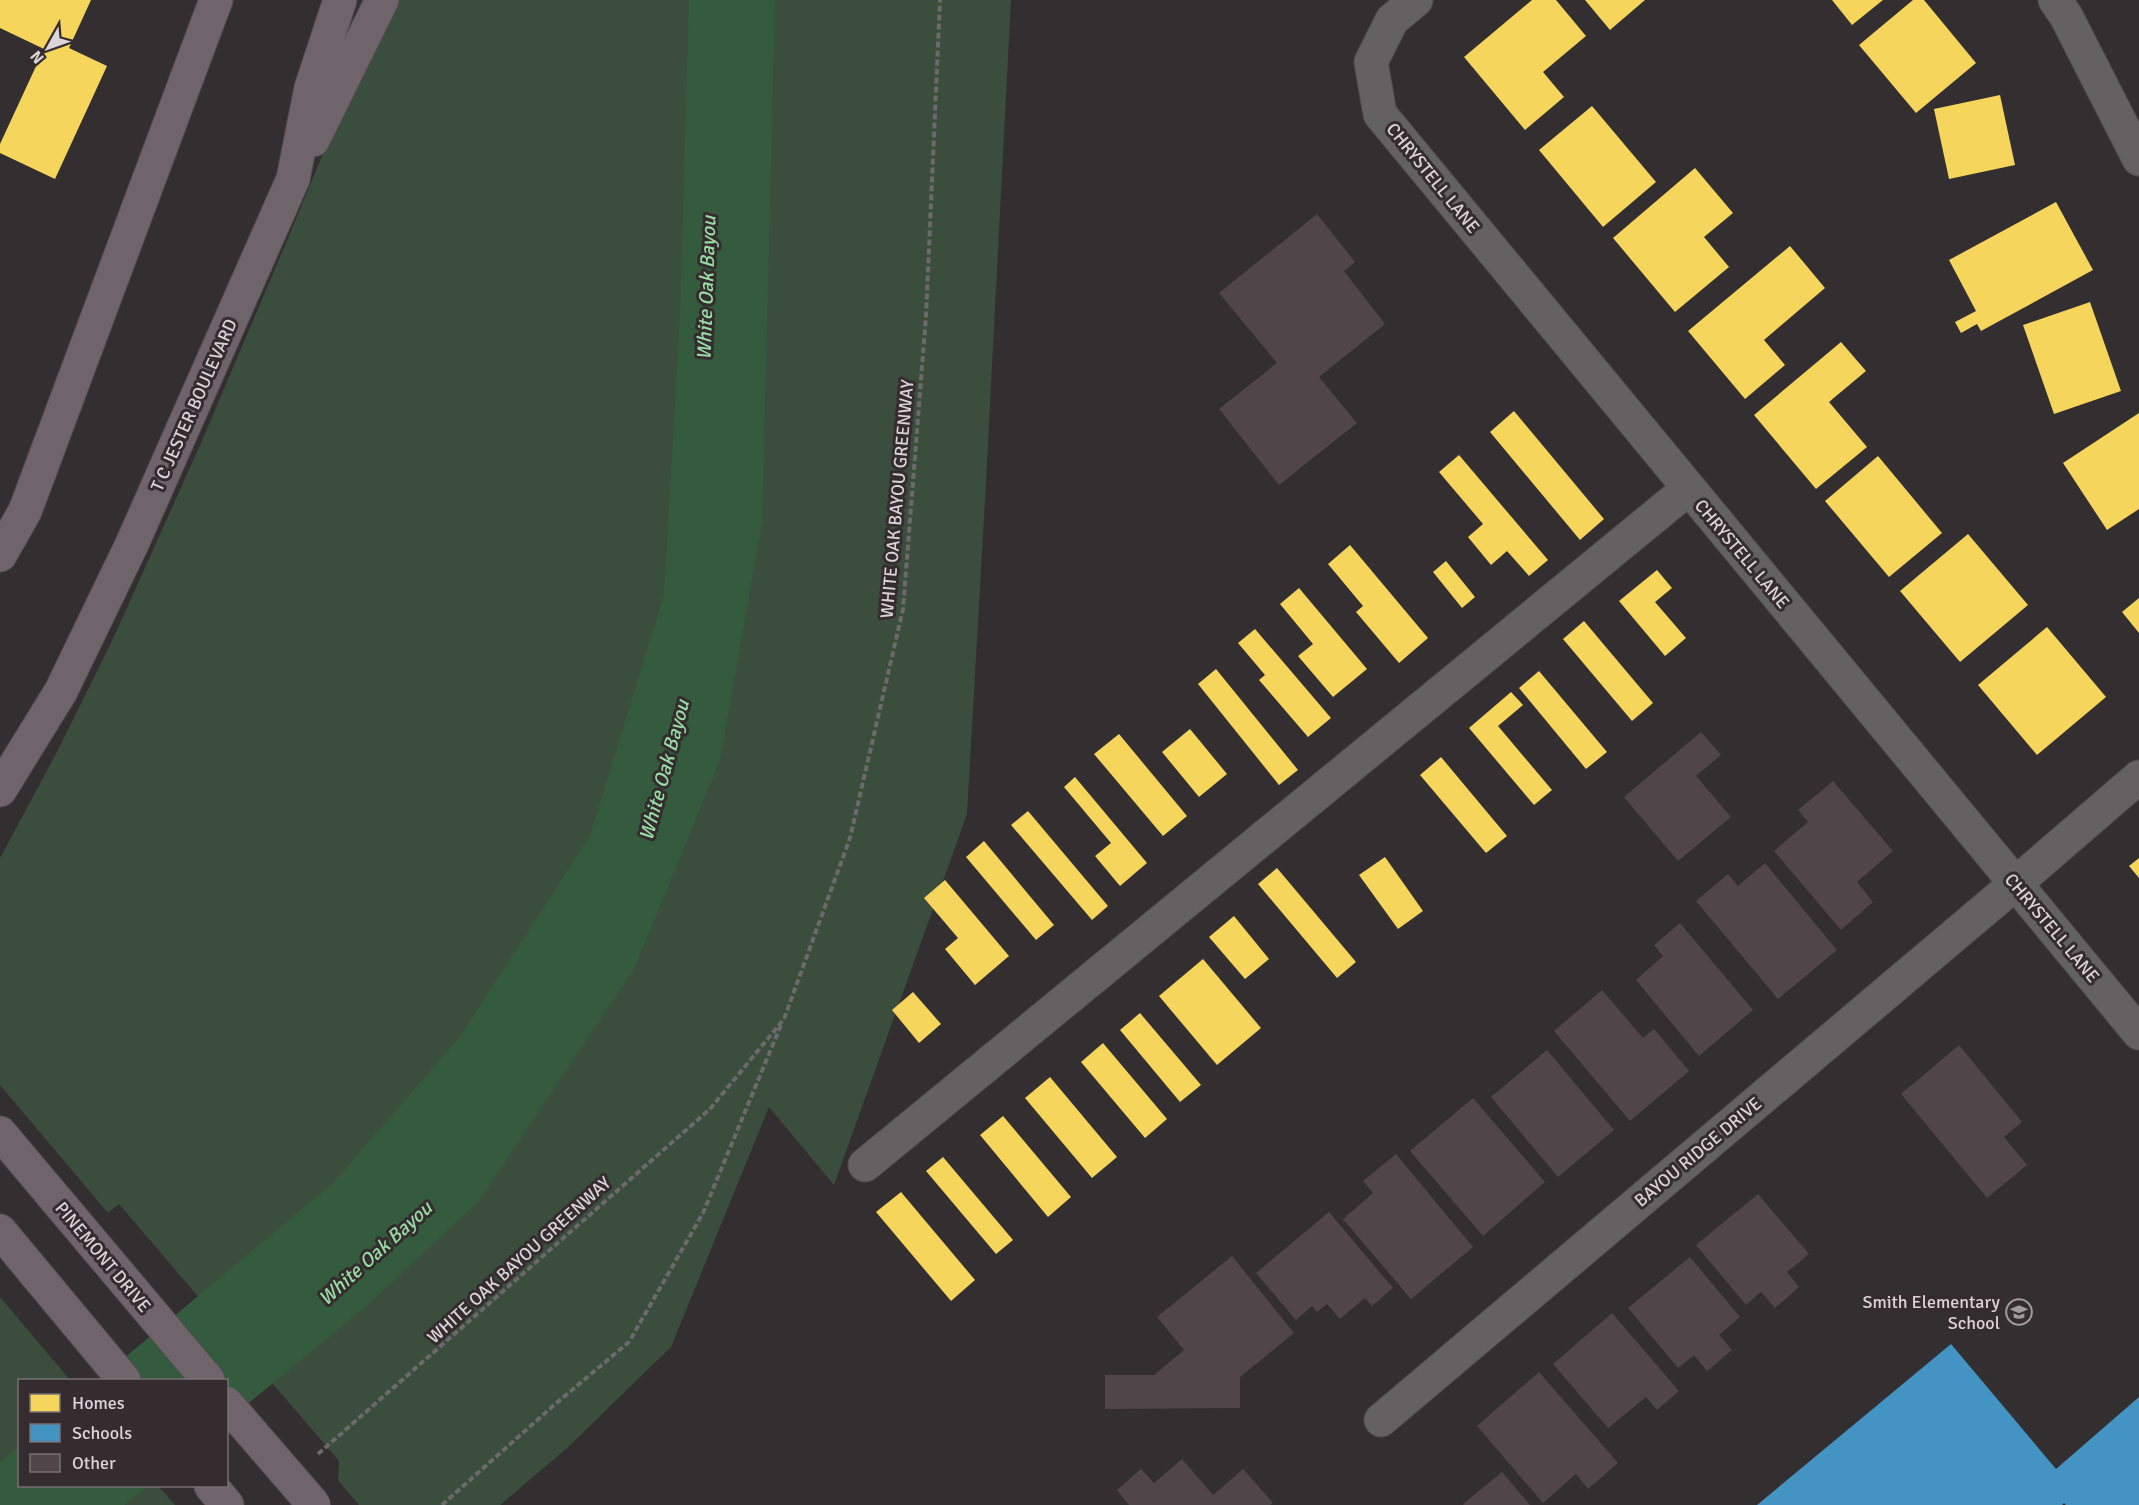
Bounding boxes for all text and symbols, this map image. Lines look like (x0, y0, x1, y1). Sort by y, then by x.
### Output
north arrow (18, 18, 78, 78)
text: N (26, 46, 49, 68)
street label: CHRYSTELL LANE (1382, 118, 1484, 238)
water label: White Oak Bayou (691, 214, 722, 361)
street label: T C JESTER BOULEVARD (146, 315, 242, 495)
street label: WHITE OAK BAYOU GREENWAY (876, 379, 918, 619)
street label: CHRYSTELL LANE (1690, 495, 1794, 613)
water label: White Oak Bayou (634, 696, 696, 843)
street label: CHRYSTELL LANE (2000, 869, 2104, 987)
street label: BAYOU RIDGE DRIVE (1630, 1092, 1766, 1212)
street label: WHITE OAK BAYOU GREENWAY (423, 1172, 615, 1348)
water label: White Oak Bayou (313, 1195, 438, 1311)
street label: PINEMONT DRIVE (50, 1197, 156, 1317)
place label: Smith Elementary School (1862, 1291, 2001, 1334)
school or university icon: Smith Elementary School (2004, 1297, 2034, 1327)
legend (18, 1379, 228, 1487)
text: Homes (72, 1392, 125, 1414)
text: Schools (72, 1422, 132, 1444)
text: Other (72, 1452, 116, 1474)

